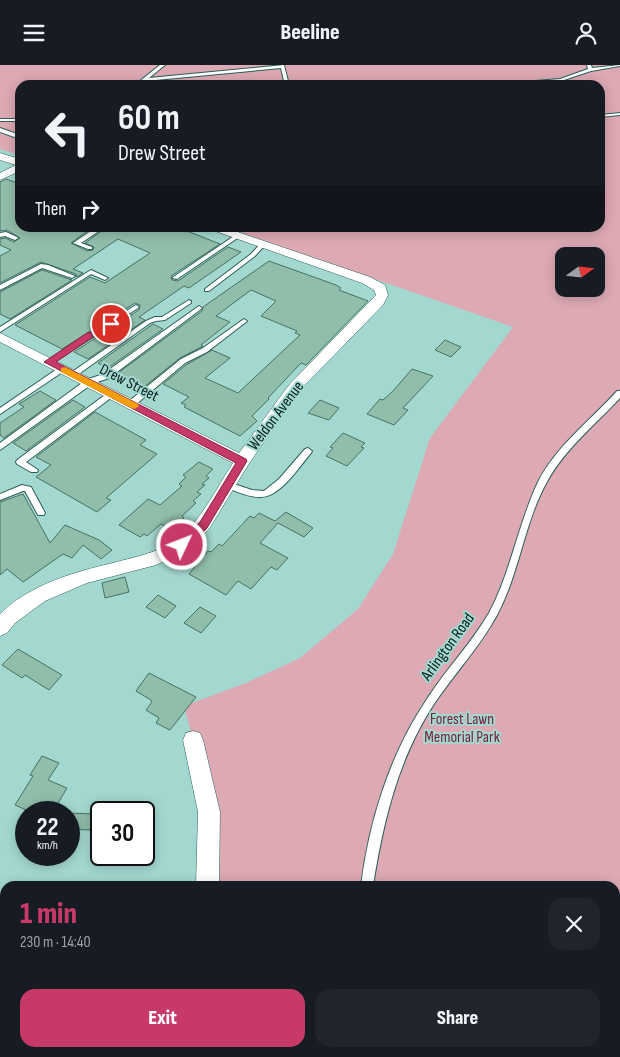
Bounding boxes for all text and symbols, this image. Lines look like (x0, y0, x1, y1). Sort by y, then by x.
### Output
icon: menu (20, 19, 48, 47)
text: Beeline (280, 19, 340, 46)
icon: person (572, 19, 600, 47)
text: 60 m (118, 97, 180, 140)
icon: left (35, 100, 100, 165)
text: Drew Street (118, 140, 206, 167)
icon: right (76, 195, 104, 223)
text: Then (35, 198, 66, 221)
north arrow (555, 247, 605, 297)
map controls (555, 247, 605, 297)
pin (90, 303, 132, 345)
icon: arrive (97, 310, 125, 338)
street label: Drew Street (96, 360, 162, 406)
street label: Weldon Avenue (244, 378, 308, 454)
position arrow (155, 518, 207, 570)
street label: Arlington Road (417, 610, 479, 685)
park label: Forest Lawn Memorial Park (424, 710, 500, 747)
speed limit sign: 30 (90, 801, 155, 866)
text: 22 (37, 812, 58, 843)
text: km/h (37, 838, 58, 853)
text: 1 min (20, 896, 77, 932)
button: close (548, 898, 600, 950)
text: 230 m · 14:40 (20, 933, 91, 952)
button: Exit (20, 989, 305, 1047)
button: Share (315, 989, 600, 1047)

